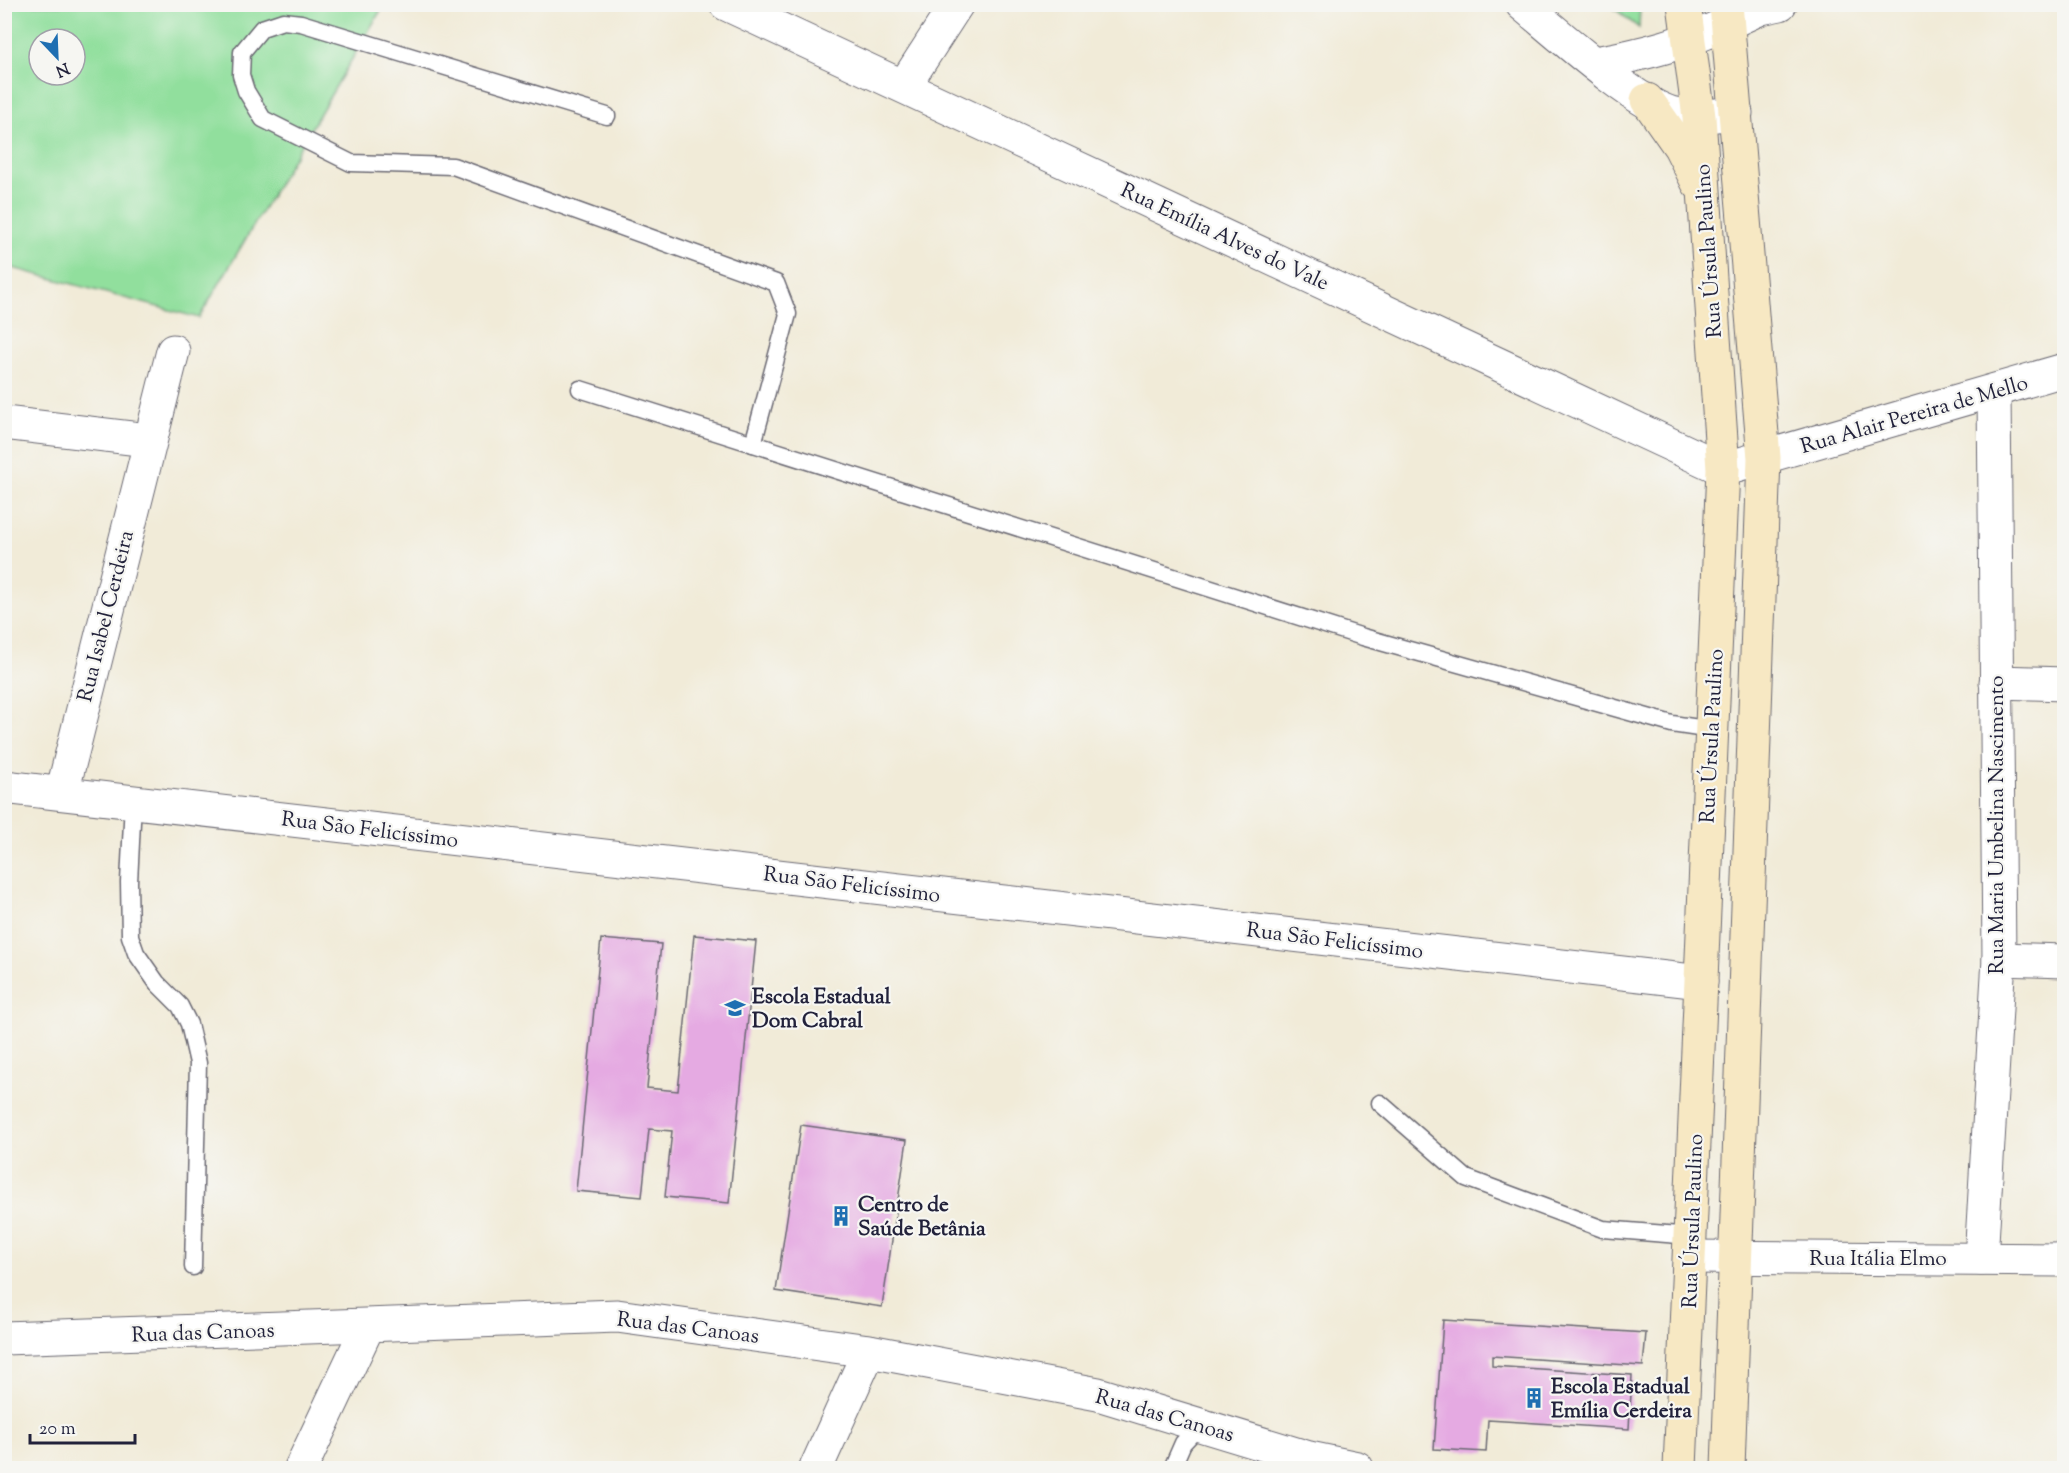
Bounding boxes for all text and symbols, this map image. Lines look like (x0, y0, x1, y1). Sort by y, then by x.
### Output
north arrow (27, 27, 87, 87)
text: N (51, 55, 72, 82)
street label: Rua Úrsula Paulino (1689, 163, 1731, 339)
street label: Rua Emília Alves do Vale (1115, 176, 1333, 299)
street label: Rua Alair Pereira de Mello (1797, 369, 2032, 463)
street label: Rua Isabel Cerdeira (71, 527, 143, 705)
street label: Rua Úrsula Paulino (1693, 648, 1733, 824)
street label: Rua Maria Umbelina Nascimento (1983, 675, 2013, 975)
street label: Rua São Felicíssimo (280, 805, 460, 857)
street label: Rua São Felicíssimo (762, 860, 942, 912)
street label: Rua São Felicíssimo (1245, 916, 1425, 968)
place label: Escola Estadual Dom Cabral (752, 983, 891, 1037)
school or university icon: Escola Estadual Dom Cabral (723, 996, 747, 1020)
street label: Rua Úrsula Paulino (1676, 1133, 1712, 1309)
place label: Centro de Saúde Betânia (858, 1191, 986, 1245)
building icon: Centro de Saúde Betânia (829, 1204, 853, 1228)
street label: Rua Itália Elmo (1809, 1245, 1947, 1275)
street label: Rua das Canoas (615, 1305, 761, 1353)
street label: Rua das Canoas (131, 1317, 275, 1351)
place label: Escola Estadual Emília Cerdeira (1551, 1373, 1692, 1427)
street label: Rua das Canoas (1092, 1383, 1237, 1451)
building icon: Escola Estadual Emília Cerdeira (1522, 1386, 1546, 1410)
scale bar (30, 1407, 135, 1445)
text: 20 m (39, 1417, 76, 1443)

